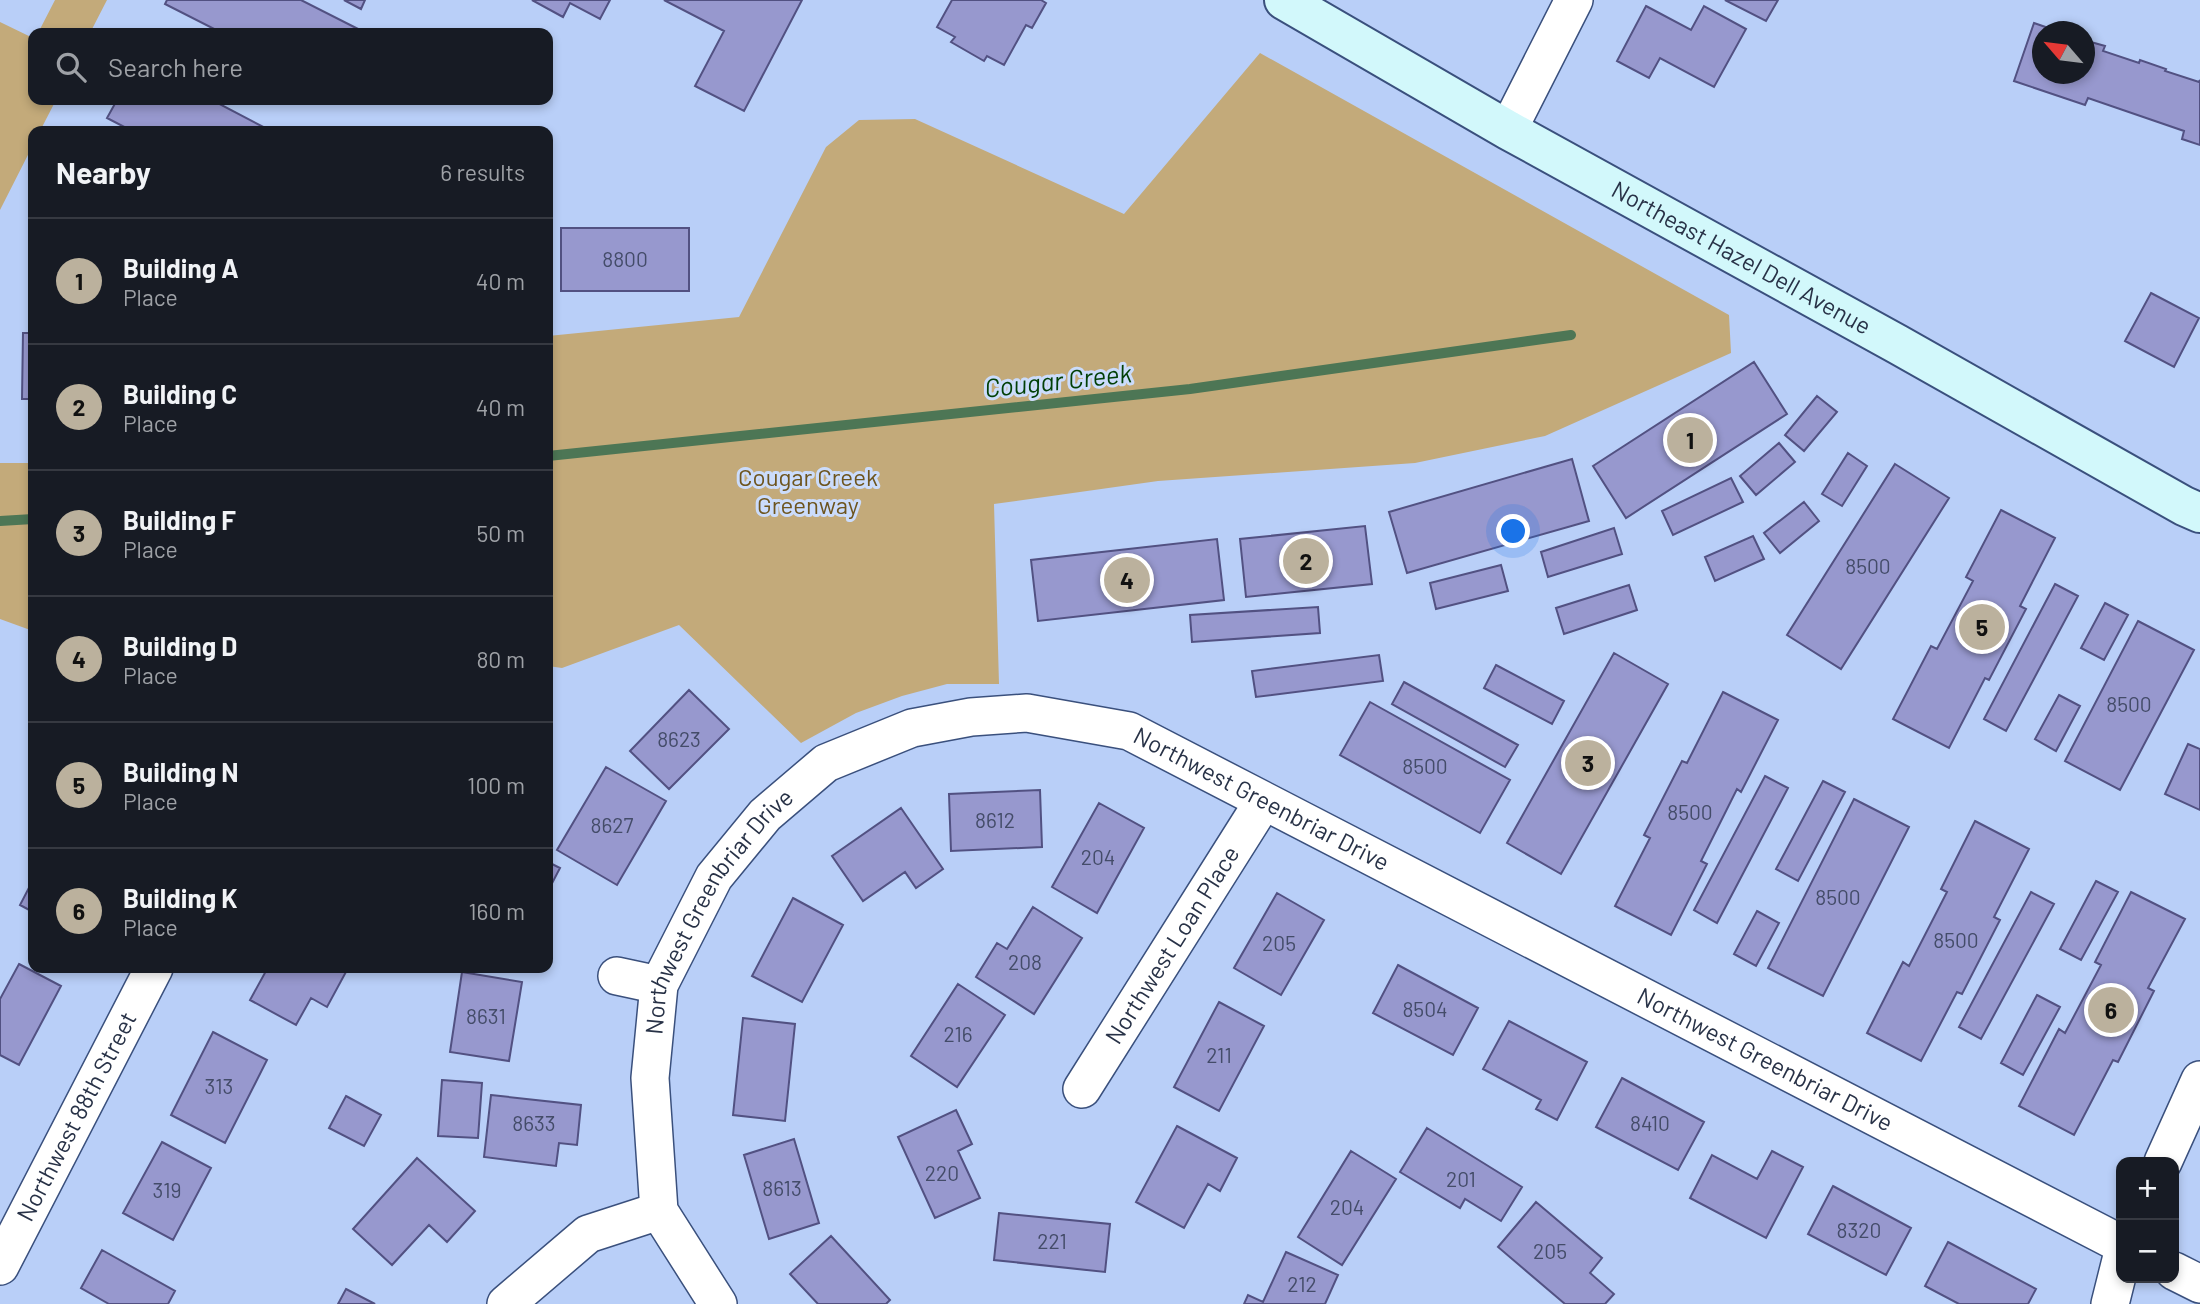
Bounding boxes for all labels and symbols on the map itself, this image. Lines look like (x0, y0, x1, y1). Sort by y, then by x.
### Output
north arrow (2032, 21, 2095, 84)
street label: Northeast Hazel Dell Avenue (1607, 174, 1877, 340)
house number: 8800 (602, 246, 648, 271)
water label: Cougar Creek (983, 356, 1133, 403)
pin: 1 (1667, 414, 1713, 466)
park label: Cougar Creek Greenway (738, 462, 878, 519)
your location (1496, 514, 1530, 548)
pin: 2 (1283, 535, 1329, 587)
house number: 8500 (1845, 553, 1891, 578)
pin: 4 (1104, 554, 1150, 606)
pin: 5 (1959, 601, 2005, 653)
house number: 8500 (2106, 691, 2152, 716)
street label: Northwest Greenbriar Drive (1129, 720, 1395, 876)
house number: 8623 (657, 726, 701, 751)
pin: 3 (1565, 737, 1611, 789)
house number: 8500 (1402, 753, 1448, 778)
street label: Northwest Greenbriar Drive (638, 782, 798, 1036)
house number: 8500 (1667, 799, 1713, 824)
house number: 8612 (975, 807, 1015, 832)
house number: 8627 (591, 812, 634, 837)
street label: Northwest Loan Place (1098, 840, 1245, 1049)
house number: 204 (1081, 844, 1115, 869)
house number: 8500 (1815, 884, 1861, 909)
house number: 8500 (1933, 927, 1979, 952)
house number: 205 (1262, 930, 1296, 955)
house number: 208 (1008, 949, 1042, 974)
street label: Northwest Greenbriar Drive (1633, 980, 1898, 1137)
pin: 6 (2088, 984, 2134, 1036)
house number: 8504 (1402, 996, 1448, 1021)
house number: 8631 (466, 1003, 506, 1028)
street label: Northwest 88th Street (10, 1007, 142, 1226)
house number: 216 (943, 1021, 973, 1046)
house number: 211 (1206, 1042, 1232, 1067)
house number: 313 (205, 1073, 233, 1098)
house number: 8633 (512, 1110, 556, 1135)
house number: 8410 (1630, 1110, 1670, 1135)
house number: 220 (925, 1160, 959, 1185)
house number: 201 (1446, 1166, 1476, 1191)
house number: 8613 (762, 1175, 802, 1200)
house number: 319 (153, 1177, 181, 1202)
house number: 204 (1330, 1194, 1364, 1219)
house number: 8320 (1837, 1217, 1881, 1242)
house number: 221 (1037, 1228, 1067, 1253)
house number: 205 (1533, 1238, 1567, 1263)
house number: 212 (1287, 1271, 1317, 1296)

